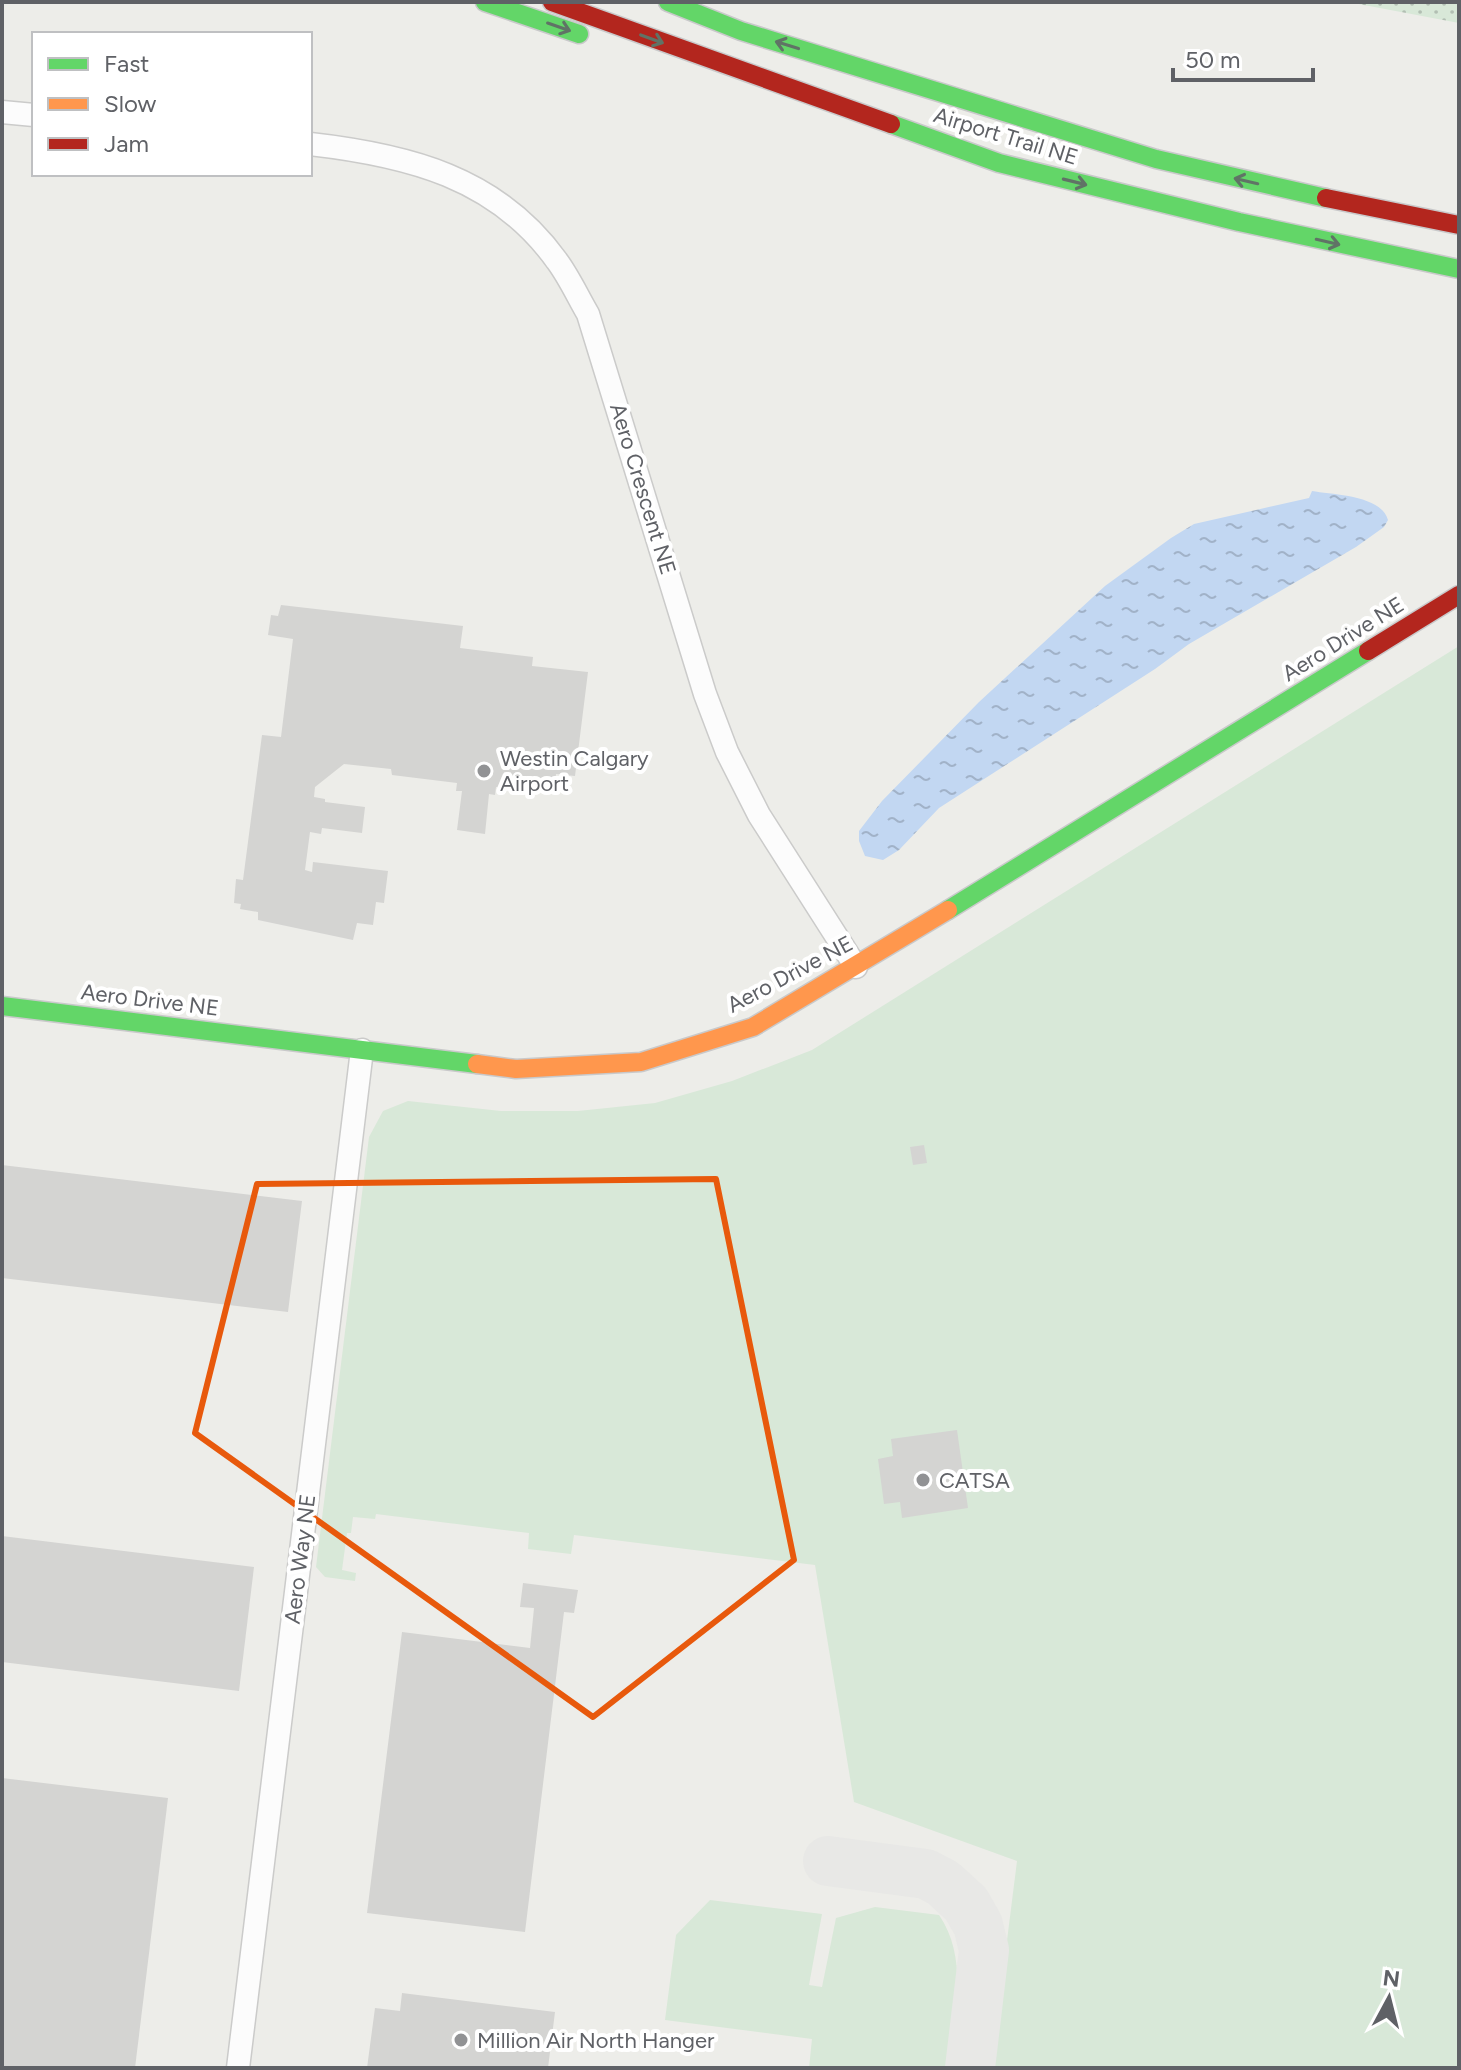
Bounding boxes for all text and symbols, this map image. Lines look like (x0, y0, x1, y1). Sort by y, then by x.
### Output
one-way arrow (546, 21, 571, 36)
legend (32, 32, 312, 176)
scale bar (1173, 32, 1313, 82)
one-way arrow (639, 33, 664, 47)
one-way arrow (775, 37, 800, 51)
text: 50 m (1185, 45, 1241, 74)
text: Fast (104, 49, 149, 78)
text: Slow (104, 89, 157, 118)
street label: Airport Trail NE (931, 101, 1081, 171)
text: Jam (104, 129, 149, 158)
one-way arrow (1233, 173, 1259, 188)
one-way arrow (1062, 175, 1088, 190)
one-way arrow (1315, 236, 1340, 251)
street label: Aero Crescent NE (604, 400, 682, 578)
street label: Aero Drive NE (1277, 591, 1409, 687)
place label: Westin Calgary Airport (500, 745, 649, 797)
marker: Westin Calgary Airport (475, 762, 493, 780)
street label: Aero Drive NE (722, 930, 858, 1018)
street label: Aero Drive NE (79, 978, 221, 1022)
place label: CATSA (939, 1467, 1010, 1494)
marker: CATSA (914, 1471, 932, 1489)
street label: Aero Way NE (279, 1492, 321, 1626)
north arrow (1349, 1958, 1429, 2038)
text: N (1381, 1964, 1401, 1993)
place label: Million Air North Hanger (477, 2027, 715, 2054)
marker: Million Air North Hanger (452, 2031, 470, 2049)

